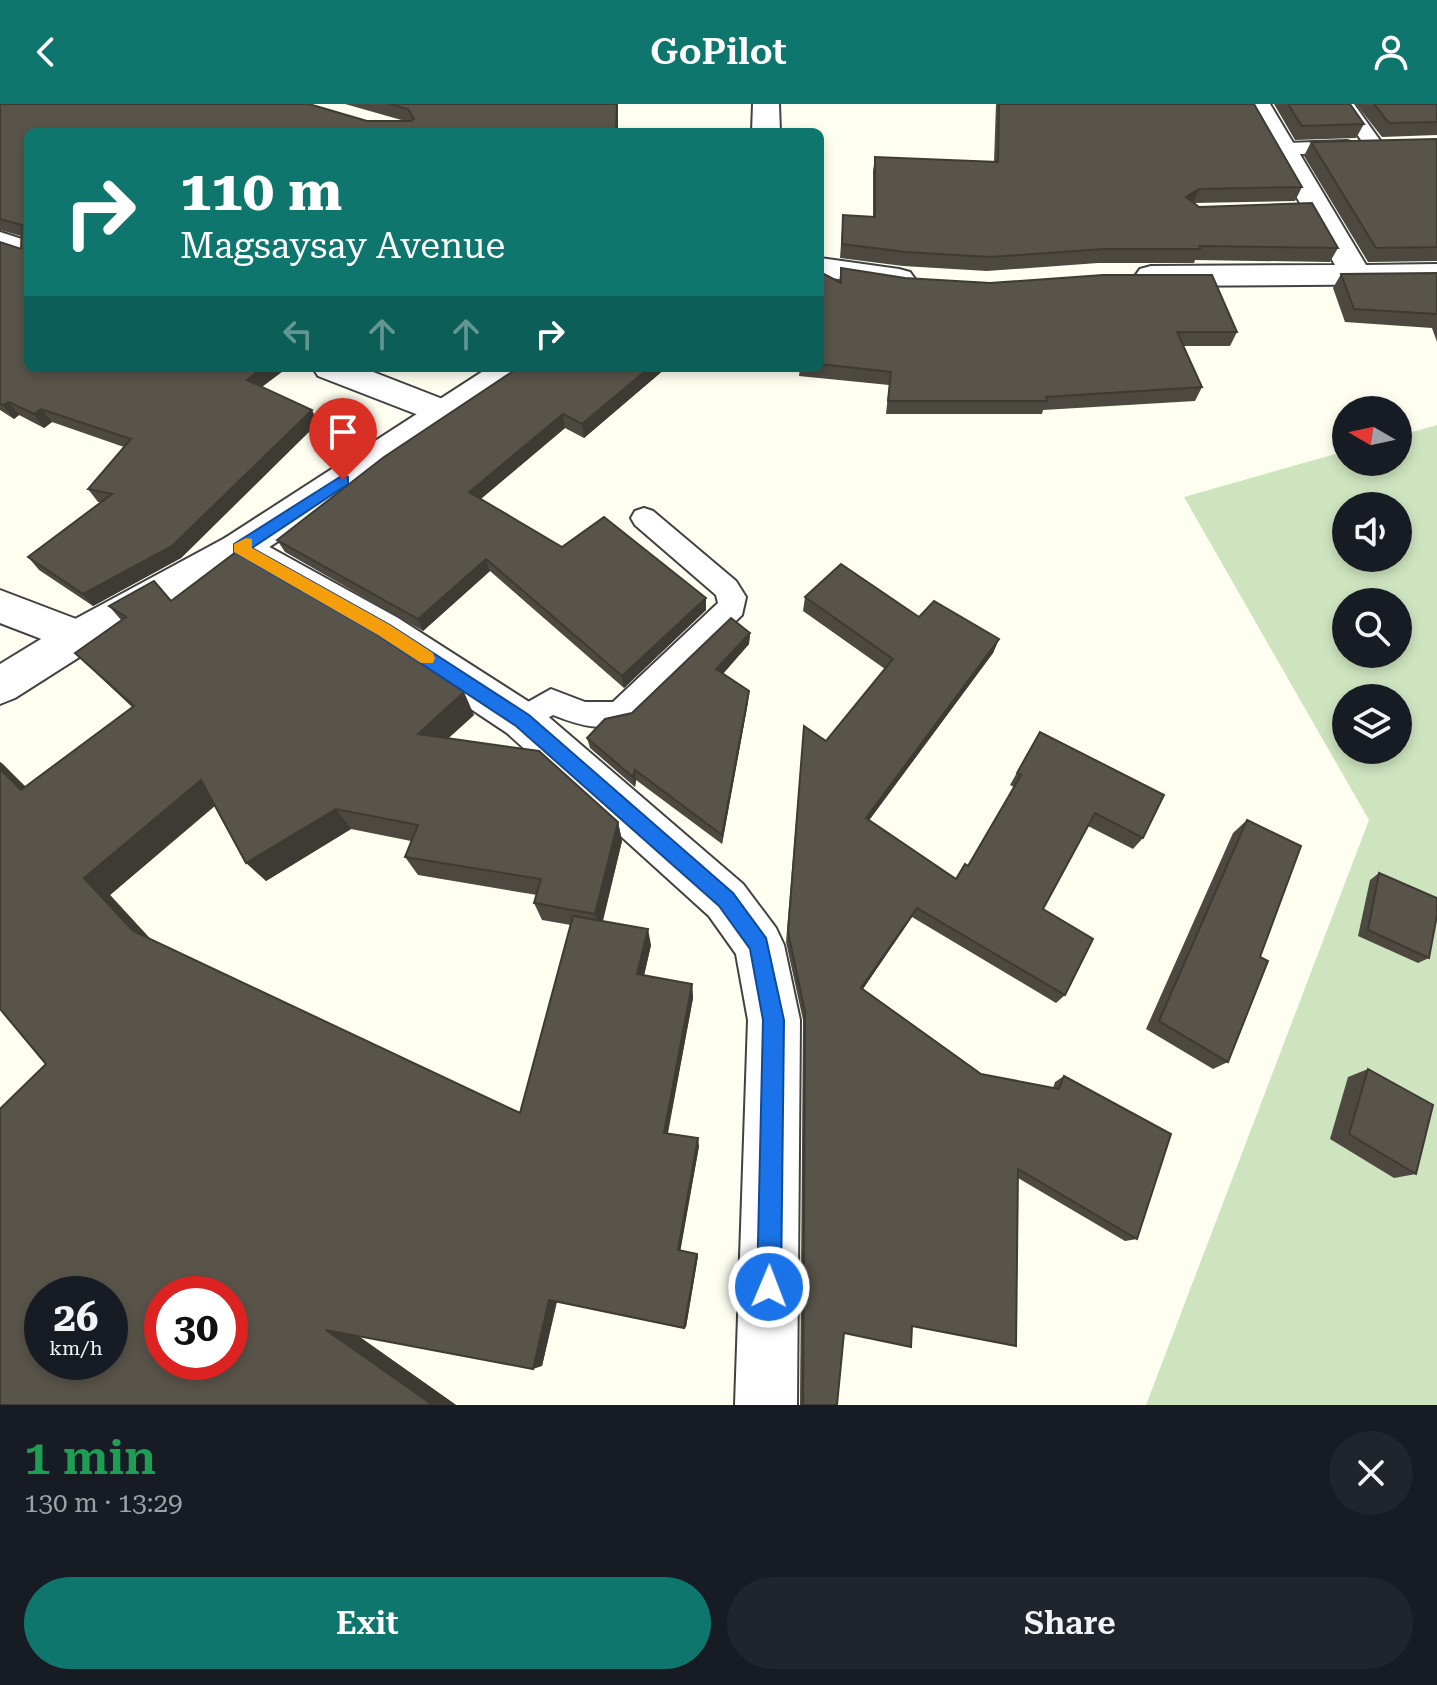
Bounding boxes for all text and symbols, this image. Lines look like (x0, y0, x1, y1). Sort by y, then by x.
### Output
icon: back (24, 30, 68, 74)
icon: person (1369, 30, 1413, 74)
text: GoPilot (650, 31, 787, 73)
text: 110 m (180, 158, 342, 224)
icon: right (48, 160, 152, 264)
text: Magsaysay Avenue (180, 225, 505, 267)
icon: left (276, 312, 320, 356)
icon: ahead (360, 312, 404, 356)
icon: ahead (444, 312, 488, 356)
icon: right (528, 312, 572, 356)
north arrow (1332, 396, 1412, 476)
map controls (1332, 396, 1412, 764)
pin (309, 398, 377, 480)
icon: arrive (321, 410, 365, 454)
button: sound (1332, 492, 1412, 572)
button: search (1332, 588, 1412, 668)
button: layers (1332, 684, 1412, 764)
position arrow (727, 1245, 811, 1329)
speed limit sign: 30 (144, 1276, 248, 1380)
text: 26 (54, 1294, 98, 1341)
text: km/h (49, 1336, 103, 1360)
text: 1 min (24, 1430, 156, 1486)
button: close (1329, 1431, 1413, 1515)
text: 130 m · 13:29 (24, 1488, 183, 1518)
button: Exit (24, 1577, 711, 1669)
button: Share (727, 1577, 1413, 1669)

